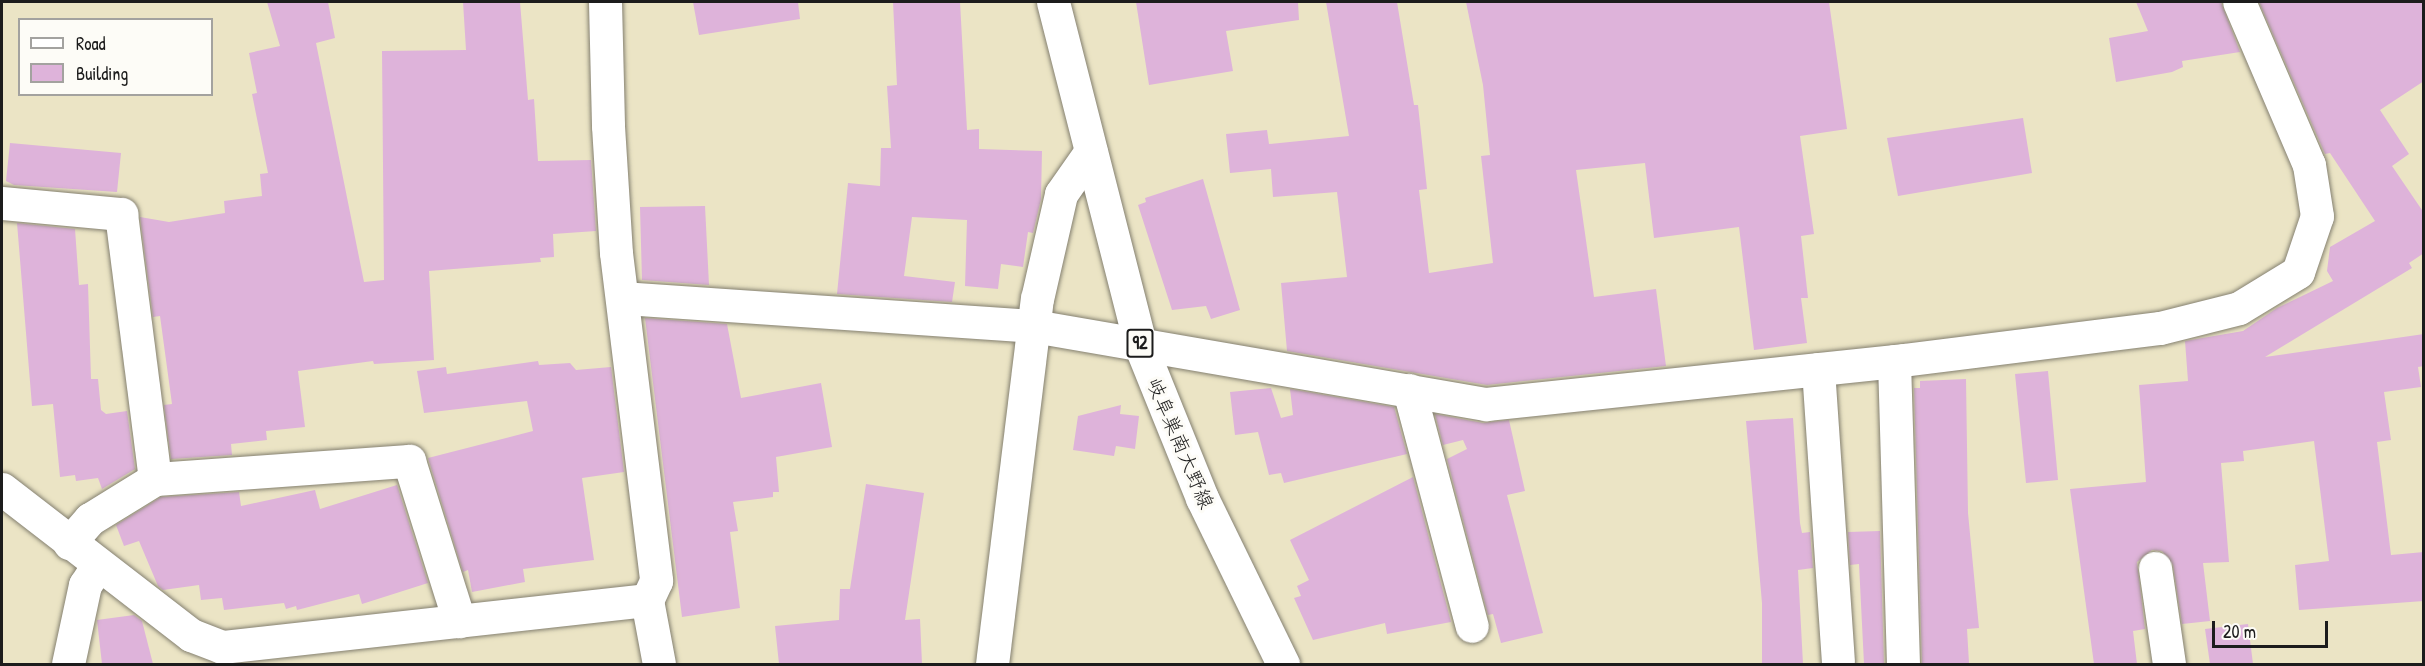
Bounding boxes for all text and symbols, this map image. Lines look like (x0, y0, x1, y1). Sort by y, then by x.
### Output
legend (18, 18, 213, 96)
text: Road (76, 31, 106, 56)
text: Building (76, 61, 128, 86)
road number: 92 (1125, 328, 1155, 358)
street label: 岐阜巣南大野線 (1143, 374, 1219, 512)
scale bar (2215, 609, 2330, 647)
text: 20 m (2223, 619, 2256, 644)

